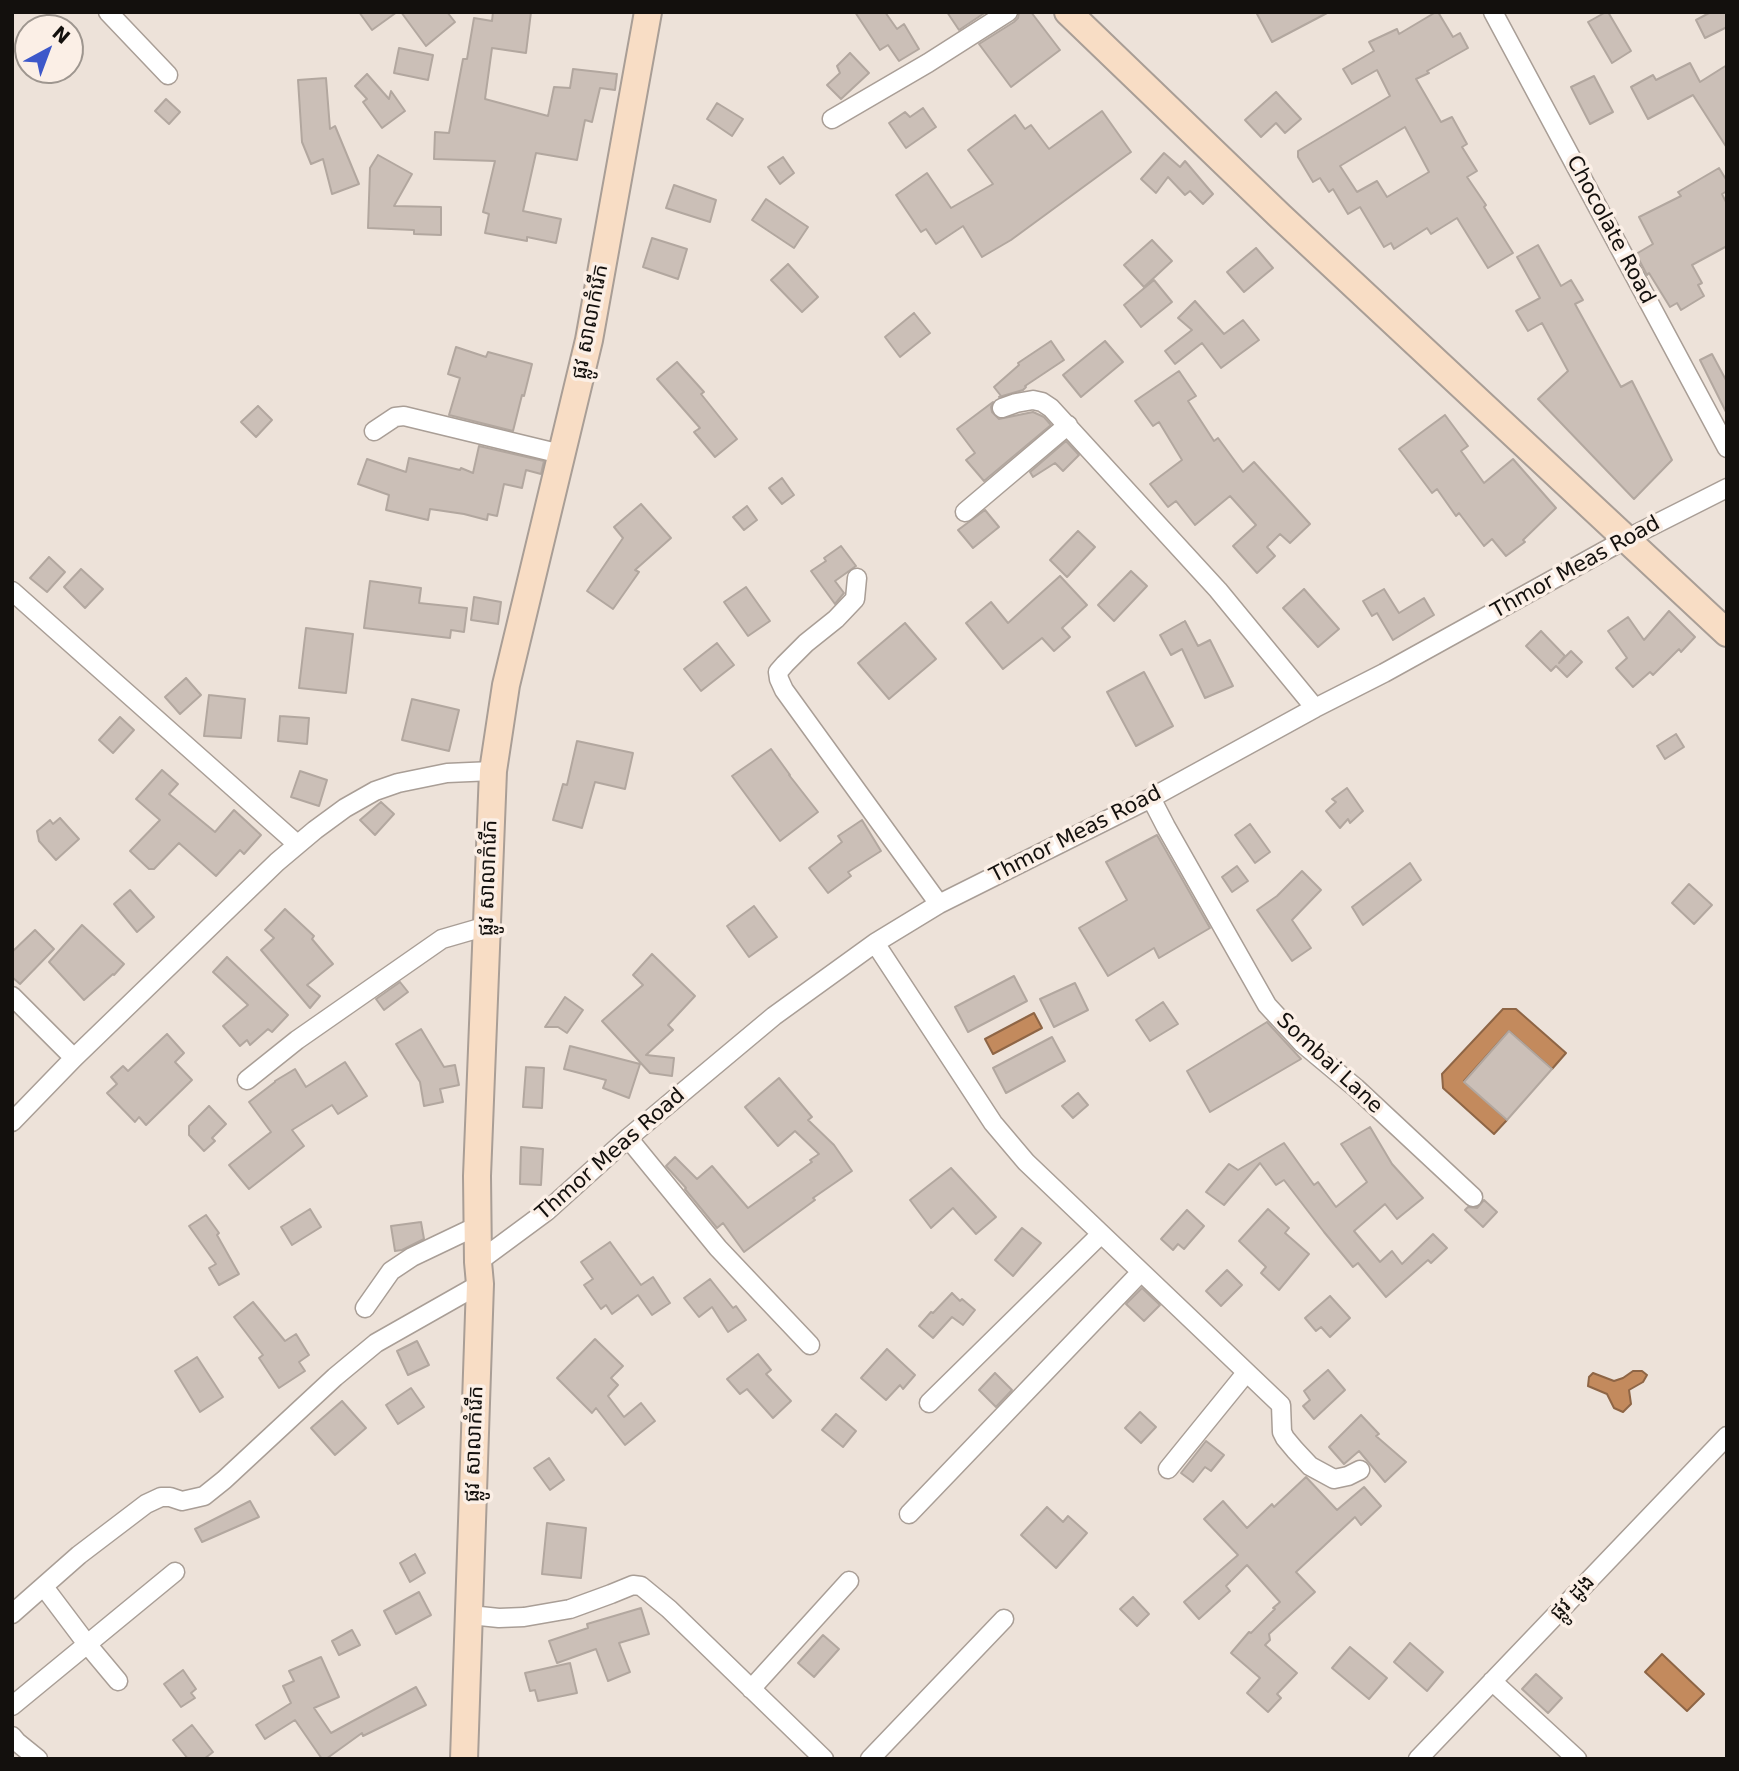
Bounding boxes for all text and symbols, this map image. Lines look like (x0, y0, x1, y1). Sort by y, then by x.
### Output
north arrow (14, 14, 84, 84)
text: N (48, 21, 75, 48)
street label: Chocolate Road (1560, 151, 1660, 309)
street label: ផ្លូវ សាលាកំរើក (567, 262, 615, 382)
street label: Thmor Meas Road (1487, 511, 1665, 625)
street label: Thmor Meas Road (986, 781, 1166, 889)
street label: ផ្លូវ សាលាកំរើក (474, 819, 504, 937)
street label: Sombai Lane (1271, 1008, 1387, 1120)
street label: Thmor Meas Road (531, 1084, 691, 1226)
street label: ផ្លូវ សាលាកំរើក (460, 1385, 490, 1503)
street label: ផ្លូវ ដូង (1545, 1570, 1601, 1626)

